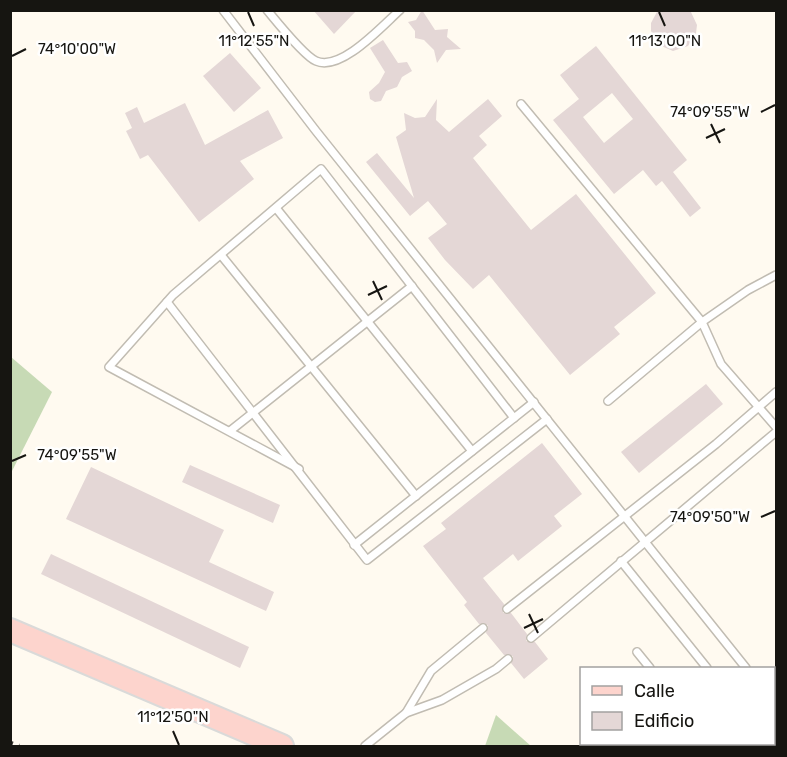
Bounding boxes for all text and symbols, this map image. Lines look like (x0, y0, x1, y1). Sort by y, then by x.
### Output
text: 11°12'55"N (218, 32, 290, 50)
text: 11°13'00"N (629, 32, 701, 50)
text: 74°10'00"W (38, 40, 116, 58)
text: 74°09'55"W (670, 103, 750, 121)
text: 74°09'55"W (37, 446, 117, 464)
text: 74°09'50"W (670, 508, 750, 526)
legend (580, 667, 775, 745)
text: Calle (634, 680, 675, 702)
text: 11°12'50"N (137, 708, 209, 726)
text: Edificio (634, 710, 694, 732)

